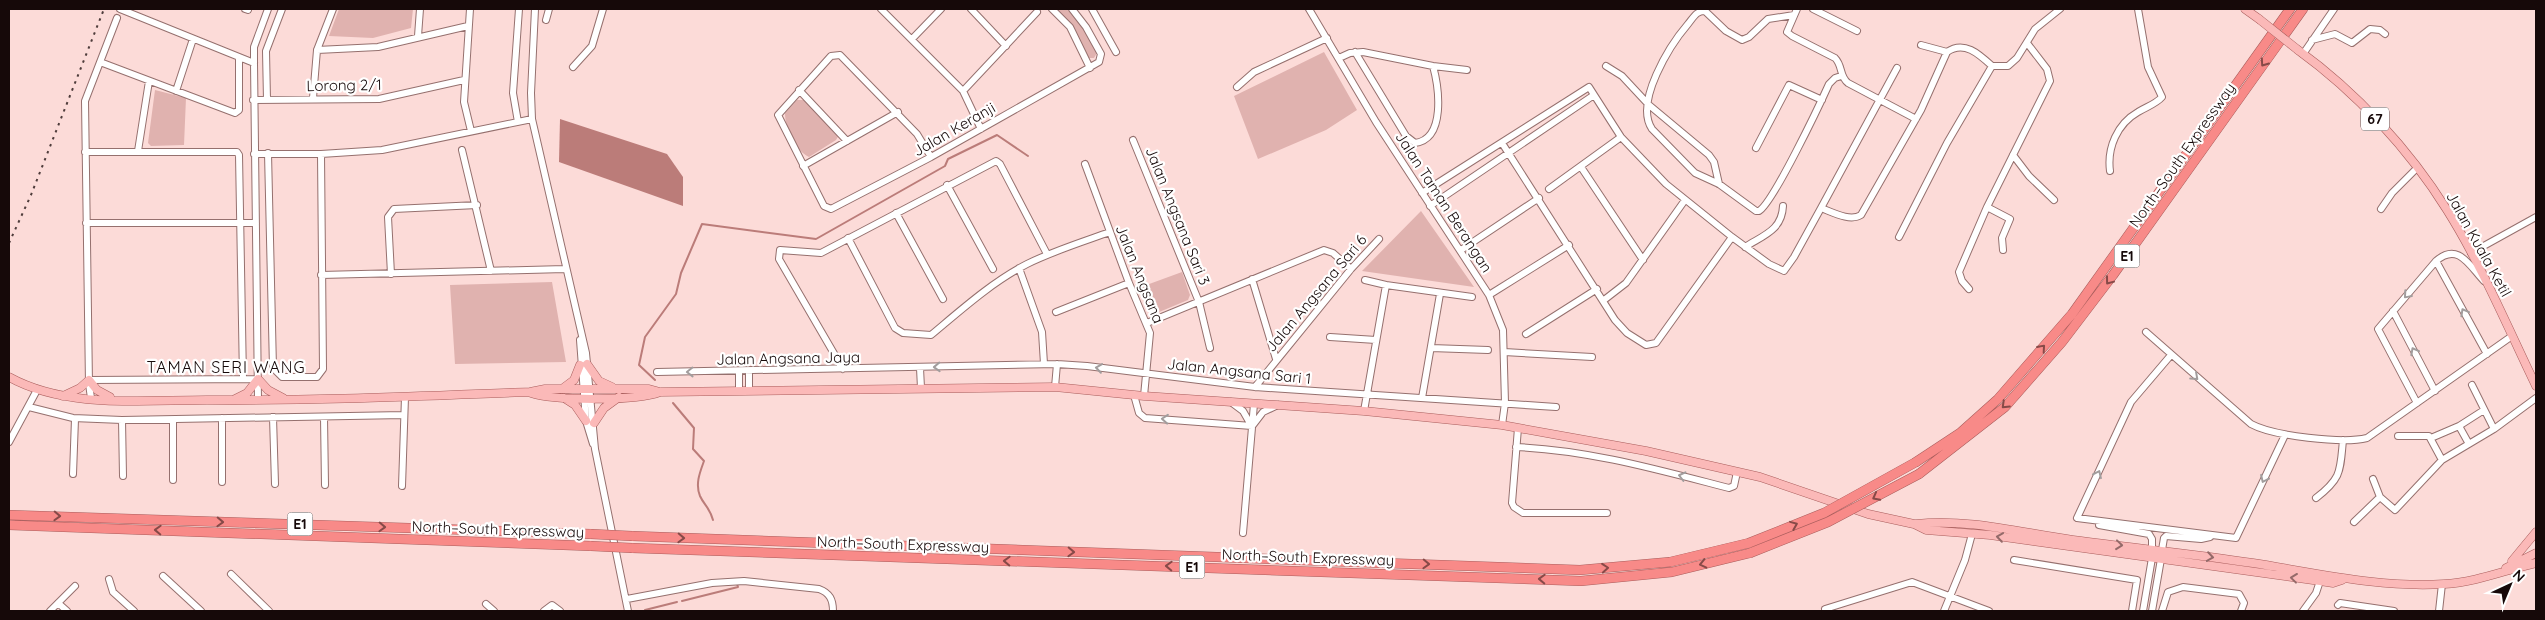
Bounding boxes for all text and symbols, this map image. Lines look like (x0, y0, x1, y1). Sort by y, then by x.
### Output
one-way arrow (2261, 57, 2270, 67)
street label: Lorong 2/1 (306, 75, 382, 95)
street label: North–South Expressway (2125, 79, 2239, 231)
street label: Jalan Keranji (909, 98, 999, 160)
road number: 67 (2361, 108, 2389, 130)
street label: Jalan Taman Berangan (1391, 128, 1497, 276)
street label: Jalan Angsana Sari 3 (1142, 144, 1214, 288)
street label: Jalan Kuala Ketil (2442, 188, 2516, 300)
street label: Jalan Angsana (1112, 222, 1168, 326)
street label: Jalan Angsana Sari 6 (1261, 230, 1371, 356)
road number: E1 (2114, 245, 2140, 268)
one-way arrow (2106, 275, 2115, 285)
one-way arrow (2404, 289, 2413, 298)
one-way arrow (2460, 308, 2470, 317)
one-way arrow (2036, 345, 2045, 354)
street label: Jalan Angsana Jaya (716, 347, 860, 369)
one-way arrow (2410, 347, 2420, 356)
street label: Jalan Angsana Sari 1 (1166, 354, 1312, 388)
district label: TAMAN SERI WANG (146, 357, 306, 377)
one-way arrow (933, 362, 941, 373)
one-way arrow (1095, 363, 1104, 373)
one-way arrow (685, 367, 693, 377)
one-way arrow (2189, 371, 2198, 379)
one-way arrow (2002, 399, 2011, 408)
one-way arrow (1161, 414, 1169, 425)
one-way arrow (2091, 470, 2102, 479)
one-way arrow (1678, 471, 1687, 482)
one-way arrow (2260, 473, 2270, 482)
one-way arrow (1872, 491, 1881, 501)
one-way arrow (54, 511, 62, 522)
road number: E1 (288, 512, 312, 536)
street label: North–South Expressway (411, 516, 585, 542)
one-way arrow (216, 517, 224, 527)
one-way arrow (1789, 521, 1798, 531)
one-way arrow (379, 522, 387, 533)
one-way arrow (153, 525, 161, 536)
street label: North–South Expressway (816, 531, 990, 557)
one-way arrow (677, 532, 685, 543)
one-way arrow (1995, 532, 2003, 543)
one-way arrow (2115, 539, 2123, 550)
street label: North–South Expressway (1221, 544, 1395, 570)
one-way arrow (1067, 546, 1075, 557)
one-way arrow (2205, 551, 2214, 561)
one-way arrow (1003, 556, 1010, 566)
road number: E1 (1180, 556, 1204, 578)
one-way arrow (1422, 558, 1430, 569)
one-way arrow (1698, 558, 1707, 569)
north arrow (2485, 560, 2535, 610)
one-way arrow (1165, 561, 1173, 572)
one-way arrow (1602, 563, 1610, 574)
text: N (2509, 566, 2529, 586)
one-way arrow (2290, 573, 2298, 584)
one-way arrow (1537, 574, 1545, 584)

